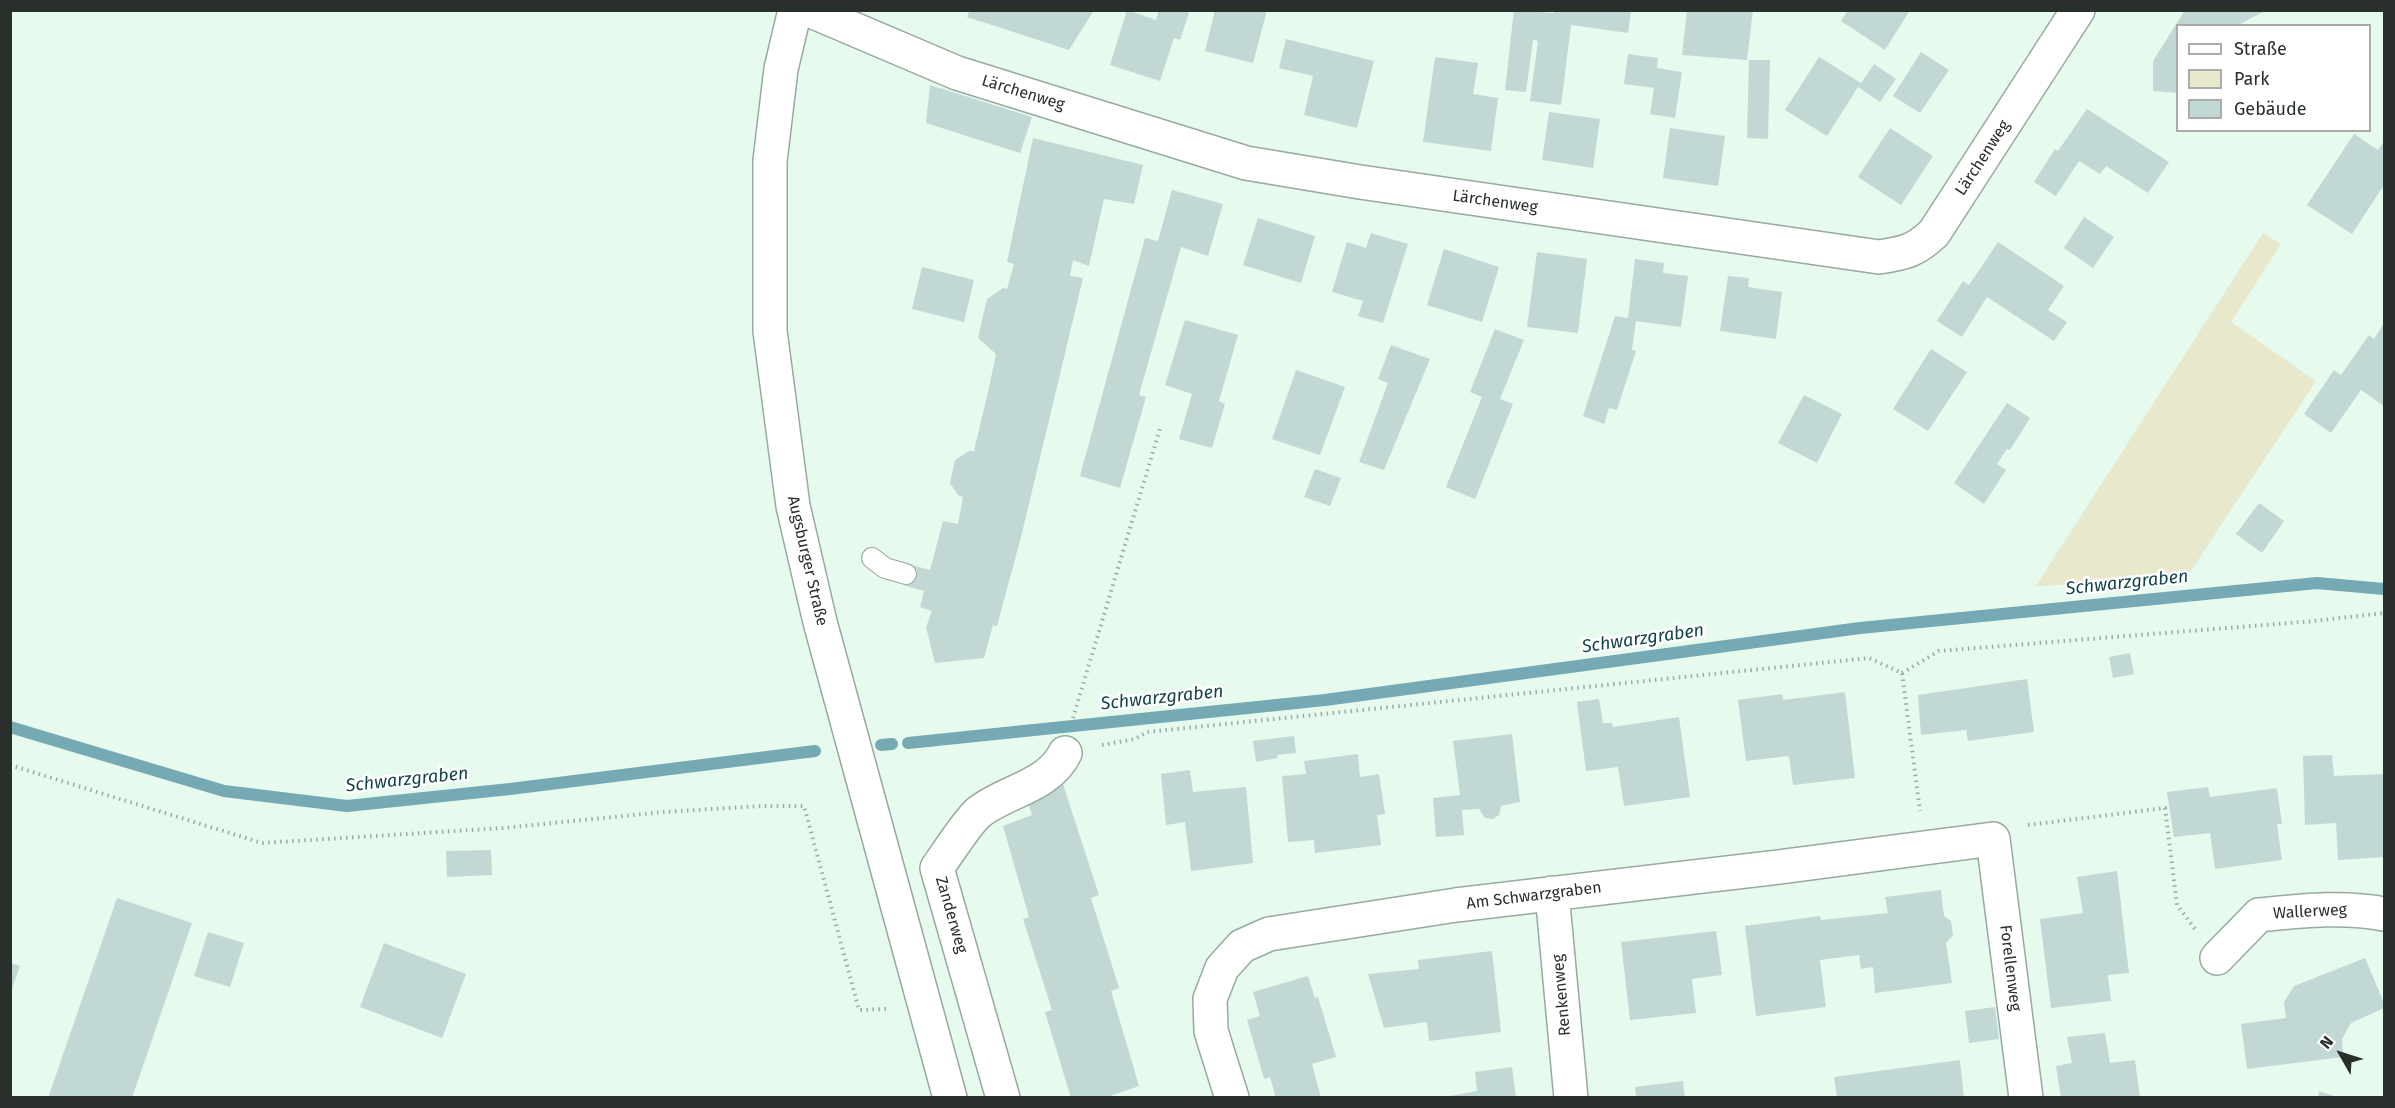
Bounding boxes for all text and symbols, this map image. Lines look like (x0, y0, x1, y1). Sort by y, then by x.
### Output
legend (2176, 24, 2371, 132)
text: Straße (2234, 38, 2287, 60)
text: Park (2234, 68, 2269, 90)
street label: Lärchenweg (979, 71, 1067, 115)
text: Gebäude (2234, 98, 2307, 120)
street label: Lärchenweg (1952, 117, 2014, 199)
street label: Lärchenweg (1451, 187, 1539, 217)
street label: Augsburger Straße (783, 494, 831, 628)
water label: Schwarzgraben (2065, 566, 2189, 600)
water label: Schwarzgraben (1581, 620, 1705, 658)
water label: Schwarzgraben (1100, 681, 1224, 715)
water label: Schwarzgraben (345, 763, 469, 797)
street label: Zanderweg (931, 874, 971, 956)
street label: Am Schwarzgraben (1465, 878, 1603, 914)
street label: Wallerweg (2273, 900, 2347, 924)
street label: Forellenweg (1995, 924, 2025, 1012)
street label: Renkenweg (1549, 953, 1575, 1037)
north arrow (2311, 1024, 2371, 1084)
text: N (2316, 1032, 2337, 1052)

